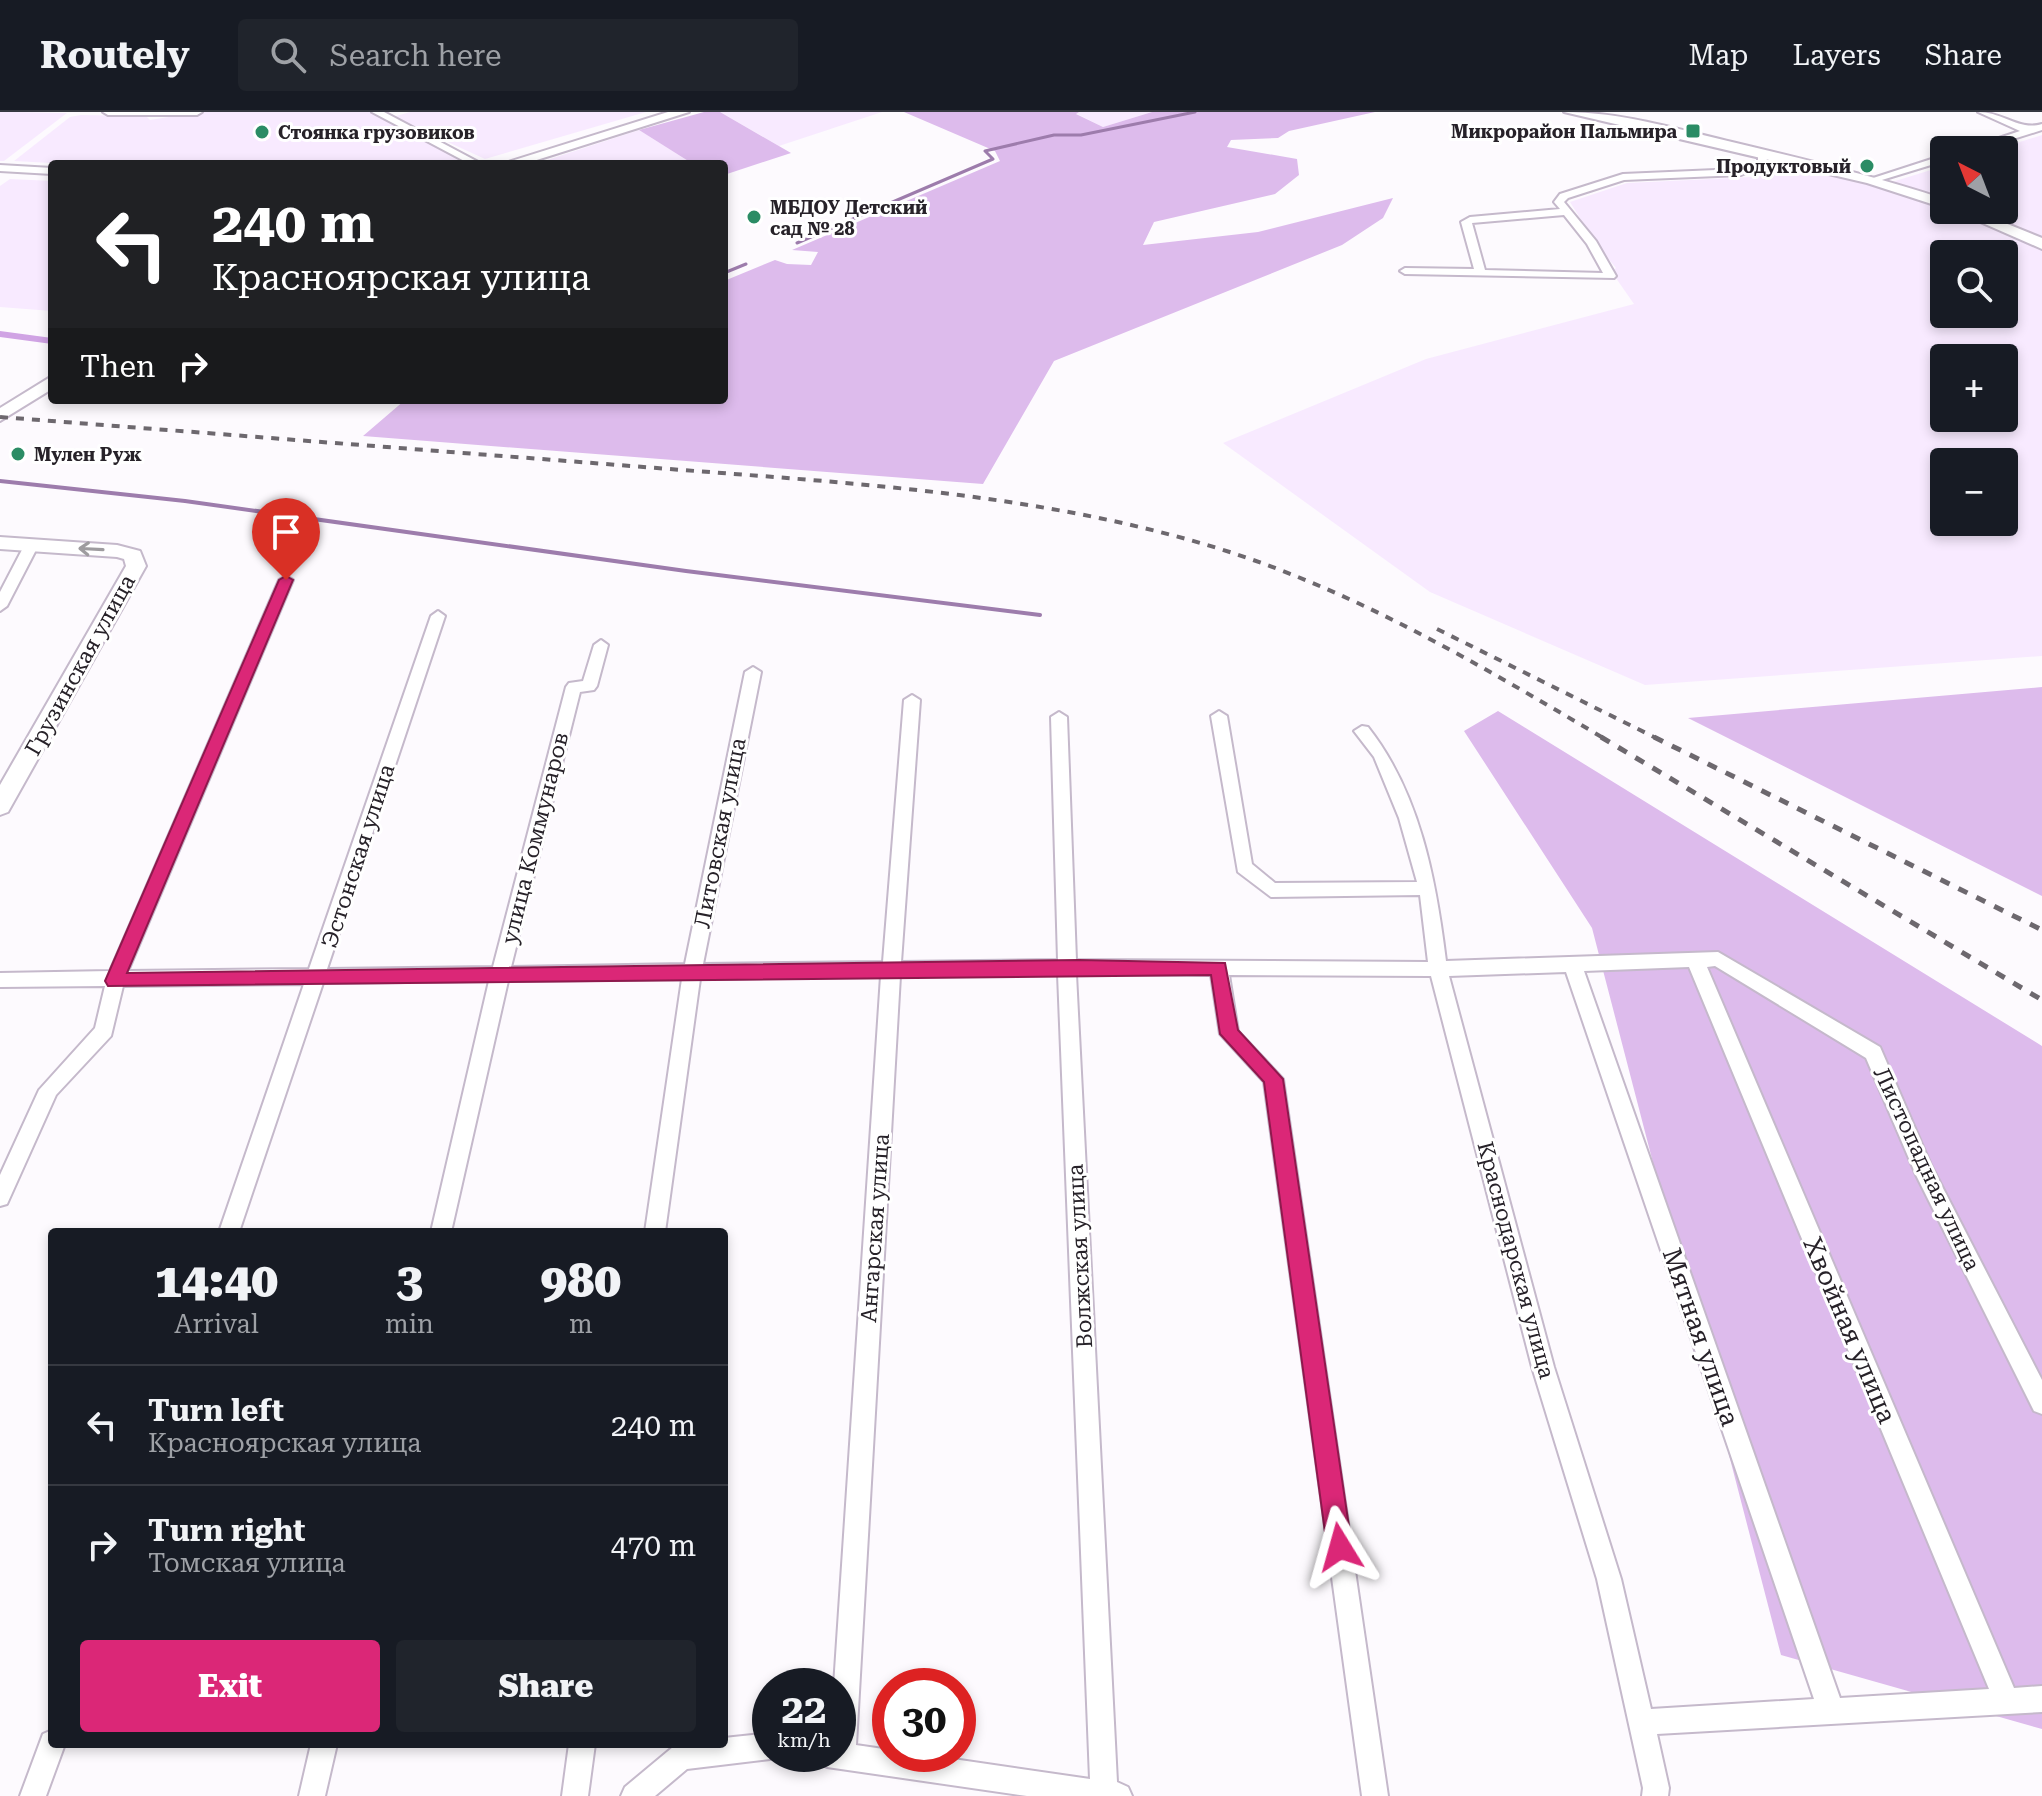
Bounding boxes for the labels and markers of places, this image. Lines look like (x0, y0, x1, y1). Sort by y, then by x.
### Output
place label: Микрорайон Пальмира (1451, 121, 1677, 142)
place label: Стоянка грузовиков (278, 122, 475, 143)
marker: Микрорайон Пальмира (1684, 122, 1702, 140)
marker: Стоянка грузовиков (253, 123, 271, 141)
place label: Продуктовый (1716, 156, 1851, 177)
marker: Продуктовый (1858, 157, 1876, 175)
place label: МБДОУ Детский сад № 28 (770, 197, 927, 239)
marker: МБДОУ Детский сад № 28 (745, 208, 763, 226)
place label: Мулен Руж (34, 444, 142, 465)
marker: Мулен Руж (9, 445, 27, 463)
pin (252, 498, 320, 580)

